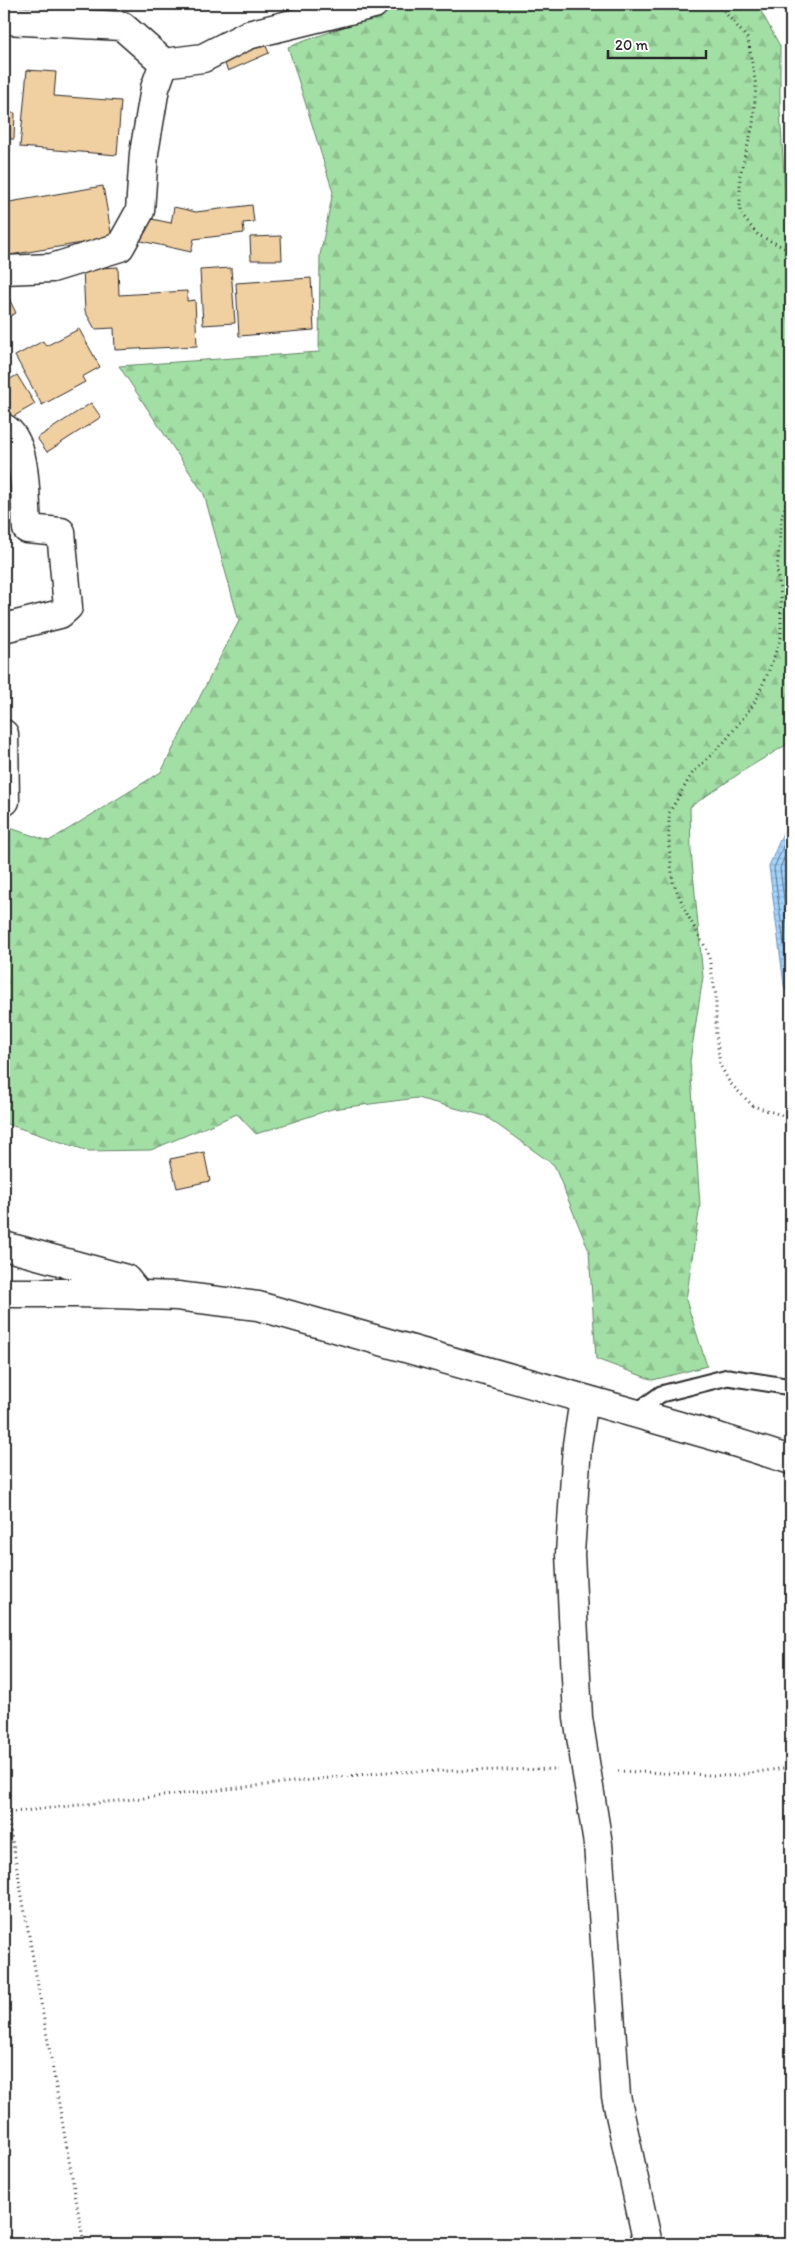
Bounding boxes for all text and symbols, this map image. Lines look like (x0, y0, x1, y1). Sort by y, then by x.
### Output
scale bar (608, 28, 705, 60)
text: 20 m (615, 36, 649, 54)

